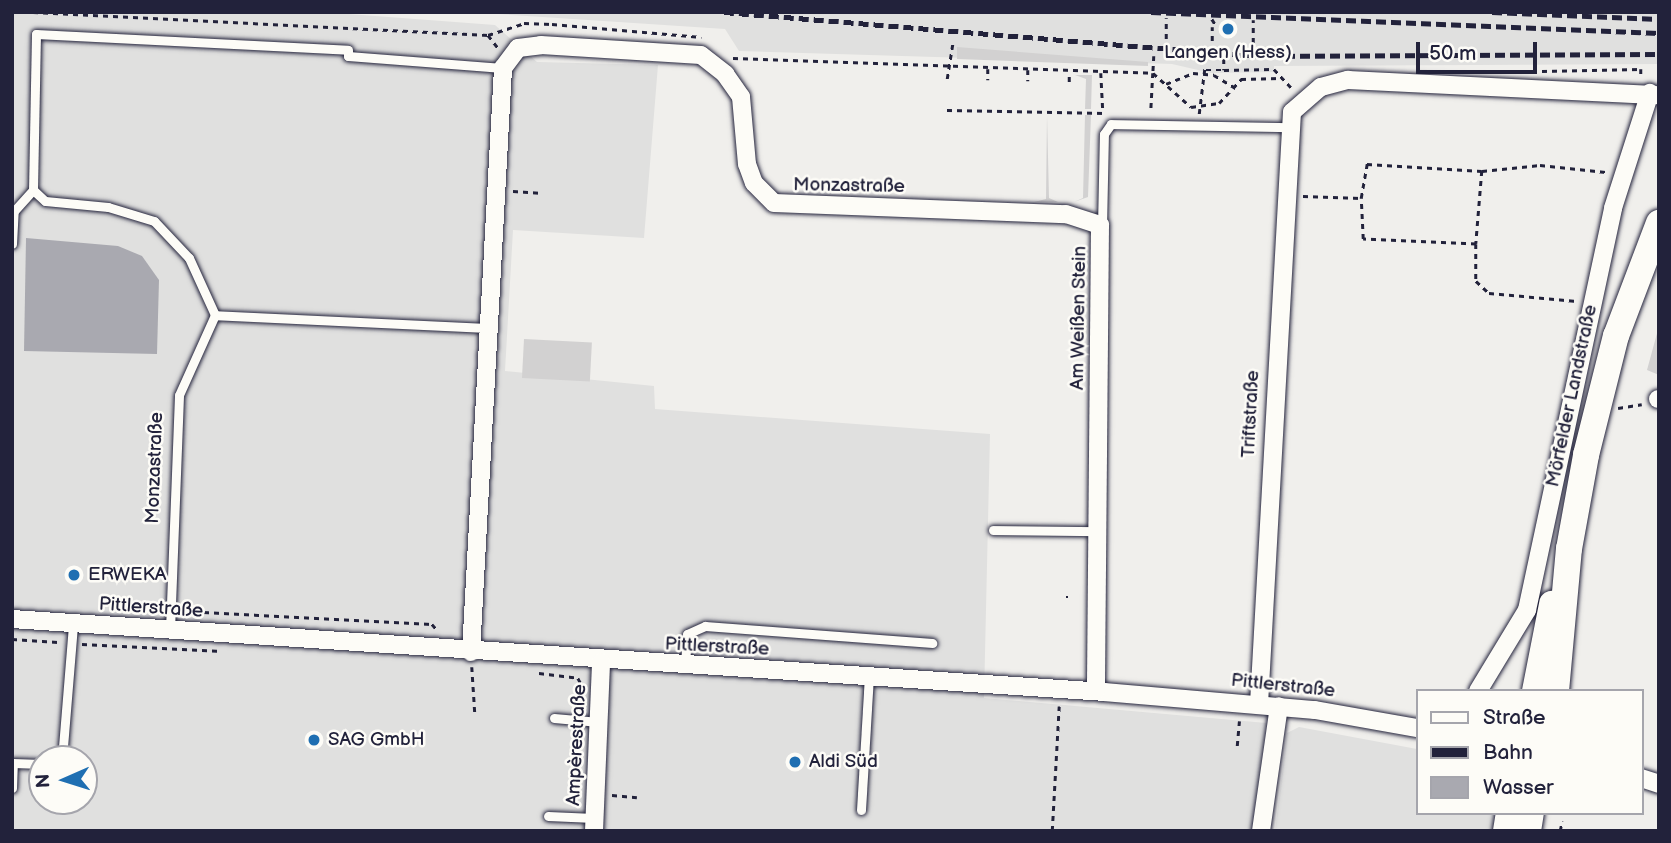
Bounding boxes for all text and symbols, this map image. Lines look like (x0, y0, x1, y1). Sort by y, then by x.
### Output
marker: Langen (Hess) (1218, 19, 1238, 39)
scale bar (1419, 28, 1540, 72)
text: 50 m (1429, 41, 1476, 66)
place label: Langen (Hess) (1164, 42, 1292, 64)
street label: Monzastraße (793, 174, 905, 198)
street label: Am Weißen Stein (1066, 245, 1092, 391)
street label: Mörfelder Landstraße (1542, 303, 1602, 489)
street label: Triftstraße (1237, 370, 1265, 458)
street label: Monzastraße (142, 412, 168, 524)
place label: ERWEKA (88, 564, 166, 586)
marker: ERWEKA (66, 567, 82, 583)
street label: Pittlerstraße (98, 593, 204, 623)
street label: Pittlerstraße (664, 633, 770, 661)
street label: Pittlerstraße (1230, 669, 1336, 703)
street label: Ampèrestraße (562, 684, 592, 806)
legend (1416, 689, 1643, 815)
text: Straße (1483, 705, 1545, 730)
place label: SAG GmbH (328, 729, 425, 751)
marker: SAG GmbH (306, 732, 322, 748)
text: Bahn (1483, 740, 1533, 765)
north arrow (28, 745, 98, 815)
place label: Aldi Süd (809, 751, 878, 773)
marker: Aldi Süd (787, 754, 803, 770)
text: N (32, 773, 55, 789)
text: Wasser (1483, 775, 1554, 800)

